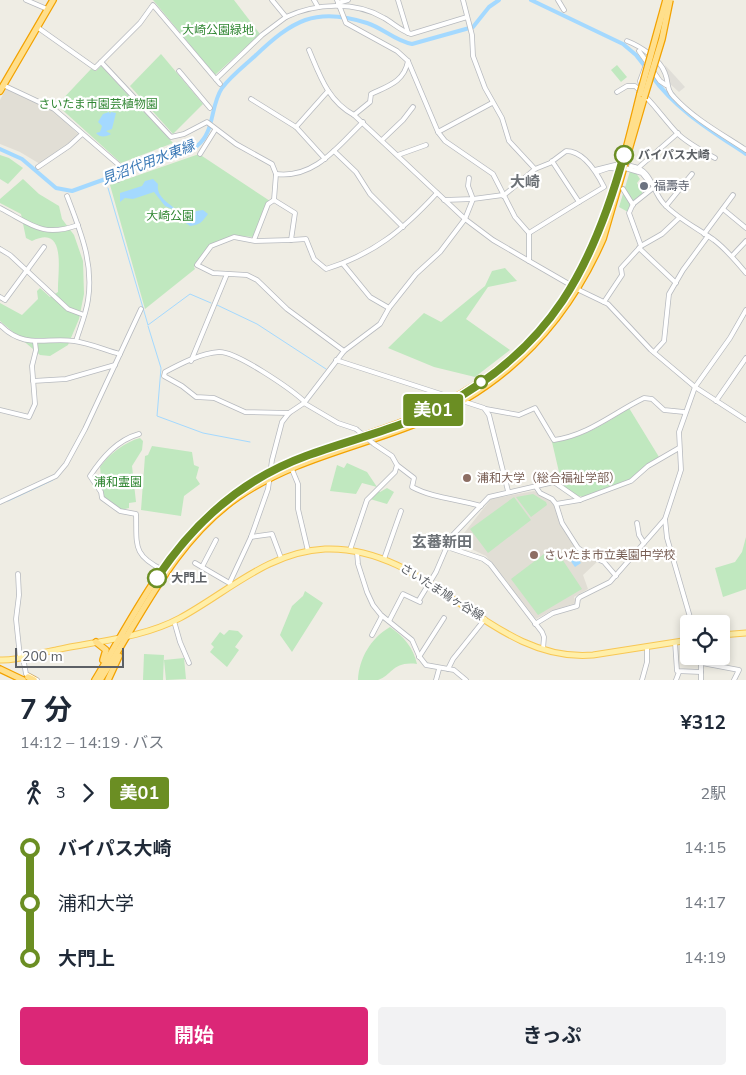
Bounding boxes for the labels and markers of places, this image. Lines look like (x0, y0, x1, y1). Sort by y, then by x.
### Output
marker: バイパス大崎 (614, 145, 634, 165)
place label: バイパス大崎 (638, 147, 710, 163)
place label: 福壽寺 (654, 178, 690, 194)
marker: 福壽寺 (638, 180, 650, 192)
unlabelled marker (474, 375, 488, 389)
place label: 浦和大学（総合福祉学部） (477, 470, 621, 486)
marker: 浦和大学（総合福祉学部） (461, 472, 473, 484)
place label: さいたま市立美園中学校 (544, 547, 676, 563)
marker: さいたま市立美園中学校 (528, 549, 540, 561)
marker: 大門上 (147, 568, 167, 588)
place label: 大門上 (171, 570, 207, 586)

